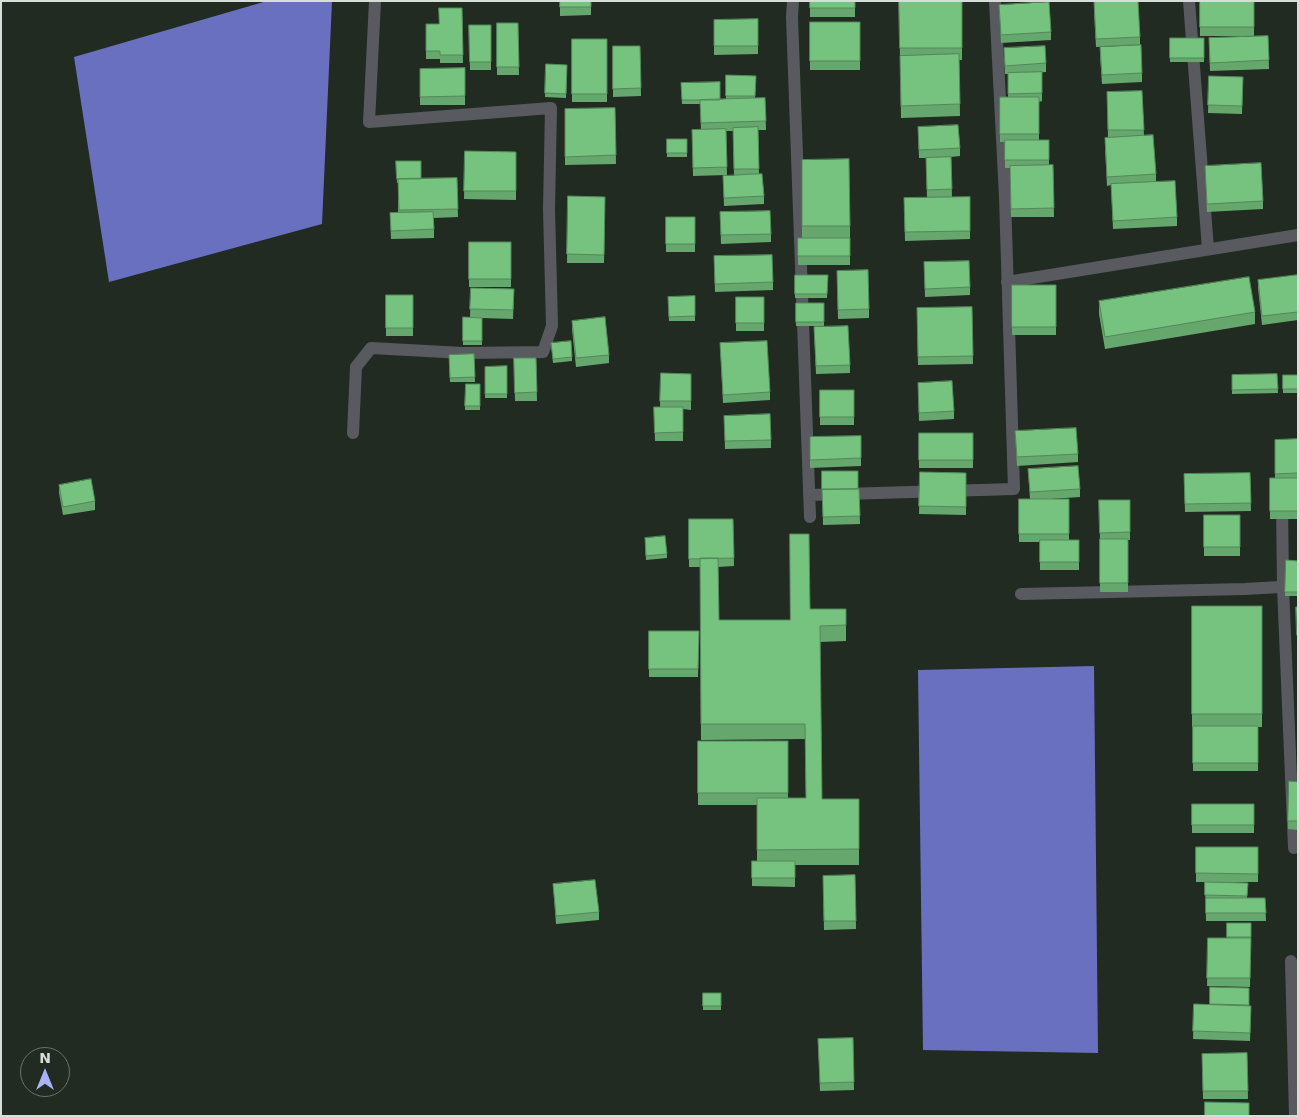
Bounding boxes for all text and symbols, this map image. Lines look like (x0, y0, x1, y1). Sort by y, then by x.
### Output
north arrow (20, 1047, 70, 1097)
text: N (39, 1050, 51, 1066)

